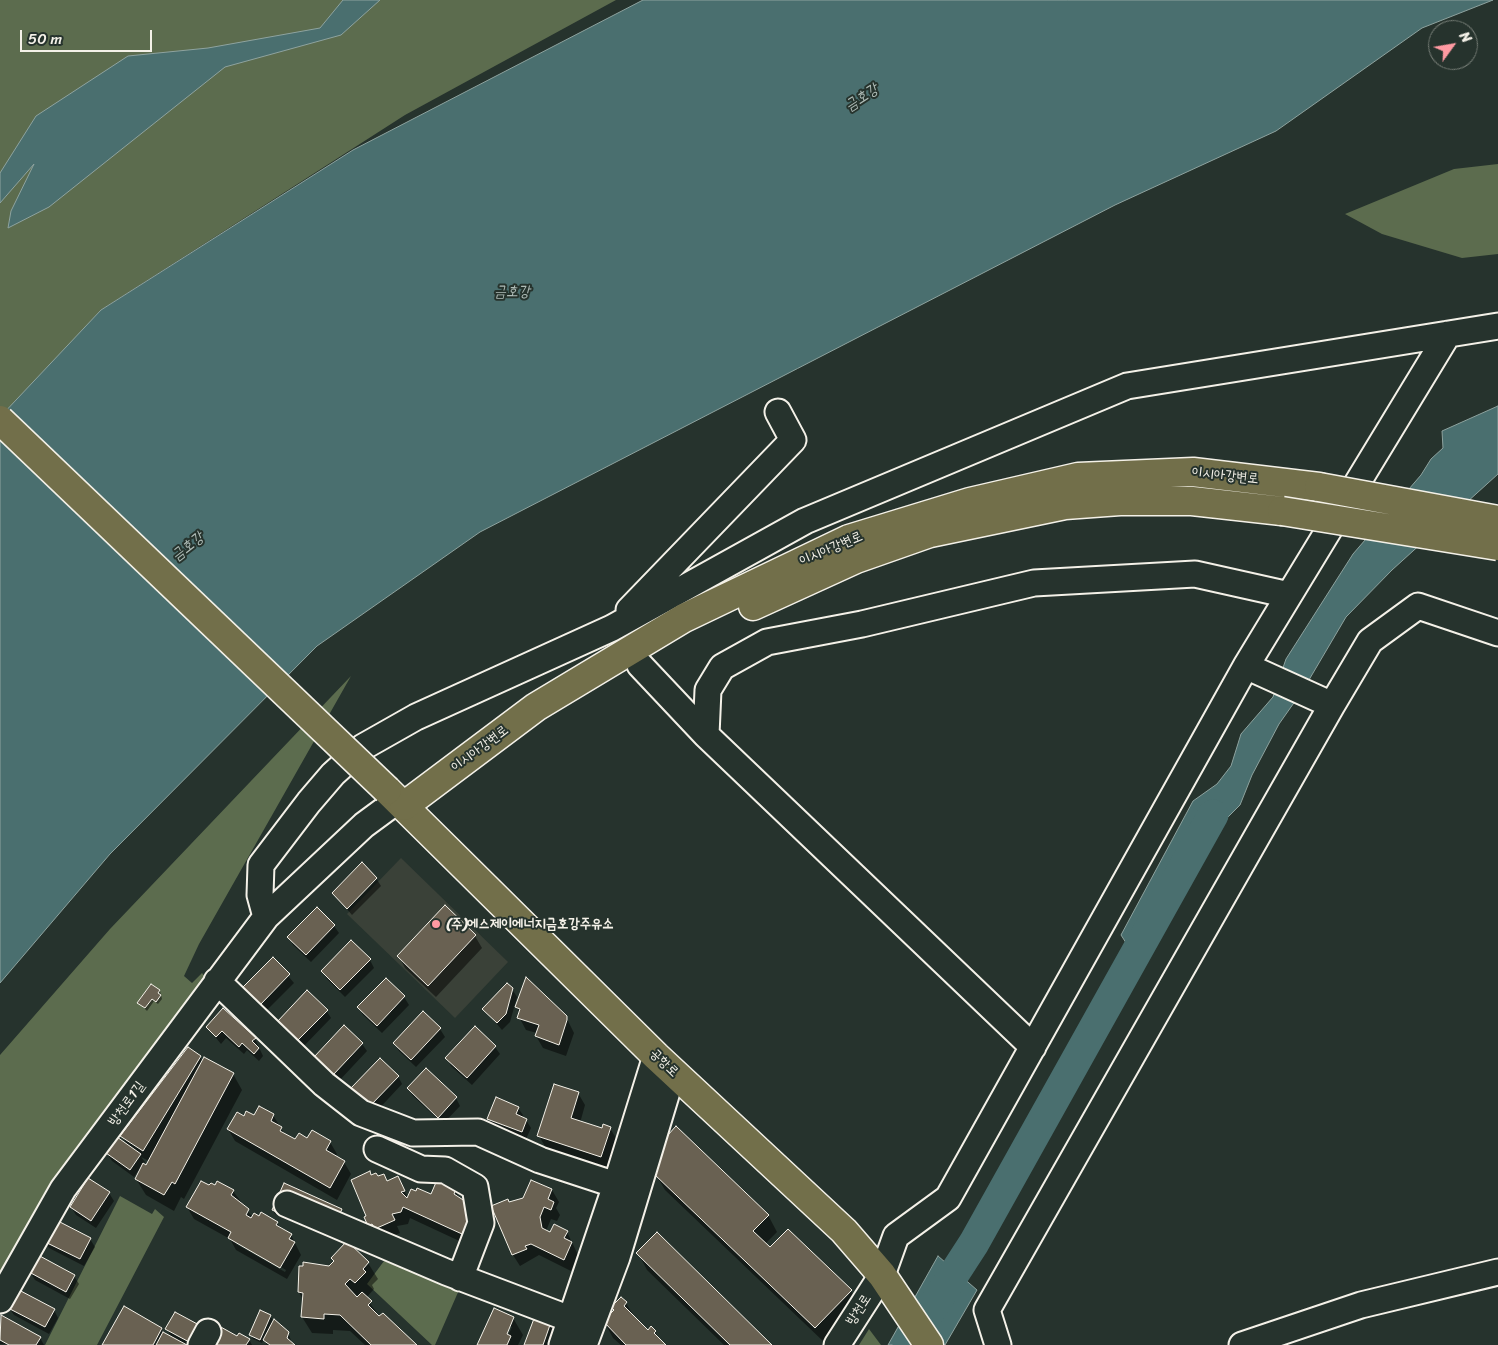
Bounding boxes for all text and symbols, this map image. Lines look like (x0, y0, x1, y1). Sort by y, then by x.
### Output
scale bar (22, 20, 155, 52)
north arrow (1428, 20, 1478, 70)
text: 50 m (28, 26, 62, 52)
text: N (1452, 27, 1478, 48)
water label: 금호강 (842, 81, 882, 115)
water label: 금호강 (494, 283, 530, 301)
street label: 이시아강변로 (1191, 464, 1259, 488)
street label: 이시아강변로 (797, 528, 865, 570)
water label: 금호강 (168, 529, 208, 565)
street label: 이시아강변로 (448, 722, 512, 776)
place label: (주)에스제이에너지금호강주유소 (446, 916, 614, 932)
marker: (주)에스제이에너지금호강주유소 (430, 918, 442, 930)
street label: 공항로 (646, 1045, 682, 1081)
street label: 방천로1길 (105, 1078, 149, 1130)
street label: 방천로 (843, 1291, 875, 1329)

